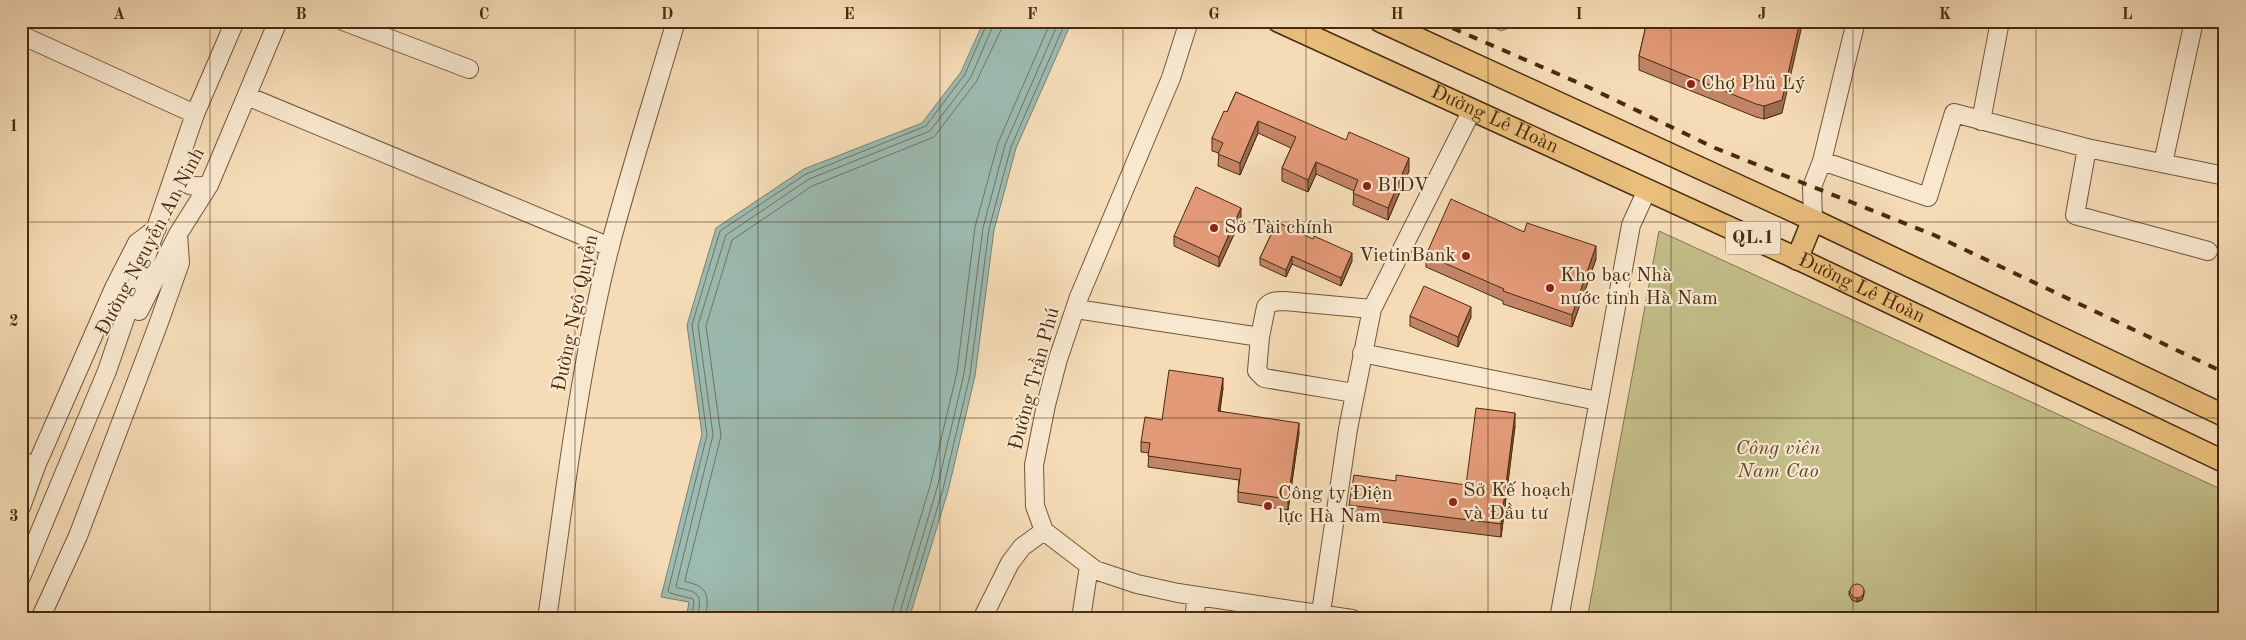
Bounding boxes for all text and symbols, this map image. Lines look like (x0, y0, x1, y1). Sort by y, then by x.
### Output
text: A (113, 7, 125, 23)
text: B (295, 7, 307, 23)
text: C (479, 7, 489, 23)
text: D (661, 7, 673, 23)
text: E (843, 7, 855, 23)
text: F (1027, 7, 1038, 23)
text: G (1208, 7, 1220, 23)
text: H (1390, 7, 1404, 23)
text: I (1575, 7, 1583, 23)
text: J (1758, 7, 1767, 23)
text: K (1939, 7, 1951, 23)
text: L (2122, 7, 2133, 23)
place label: Chợ Phủ Lý (1701, 74, 1806, 94)
marker: Chợ Phủ Lý (1685, 78, 1697, 90)
street label: Đường Lê Hoàn (1428, 82, 1561, 158)
text: 1 (9, 119, 19, 135)
street label: Đường Nguyễn An Ninh (92, 144, 209, 339)
place label: BIDV (1377, 176, 1429, 196)
marker: BIDV (1361, 180, 1373, 192)
place label: Sở Tài chính (1224, 218, 1333, 238)
marker: Sở Tài chính (1208, 222, 1220, 234)
road number: QL.1 (1726, 222, 1780, 254)
street label: Đường Ngô Quyền (548, 232, 602, 393)
place label: VietinBank (1359, 246, 1456, 266)
marker: VietinBank (1460, 250, 1472, 262)
street label: Đường Lê Hoàn (1795, 250, 1928, 328)
place label: Kho bạc Nhà nước tỉnh Hà Nam (1560, 266, 1718, 309)
marker: Kho bạc Nhà nước tỉnh Hà Nam (1544, 282, 1556, 294)
street label: Đường Trần Phú (1004, 305, 1064, 453)
text: 2 (9, 314, 19, 330)
park label: Công viên Nam Cao (1735, 439, 1821, 482)
place label: Sở Kế hoạch và Đầu tư (1463, 481, 1571, 524)
place label: Công ty Điện lực Hà Nam (1278, 484, 1393, 527)
marker: Sở Kế hoạch và Đầu tư (1447, 496, 1459, 508)
marker: Công ty Điện lực Hà Nam (1262, 500, 1274, 512)
text: 3 (9, 509, 19, 525)

